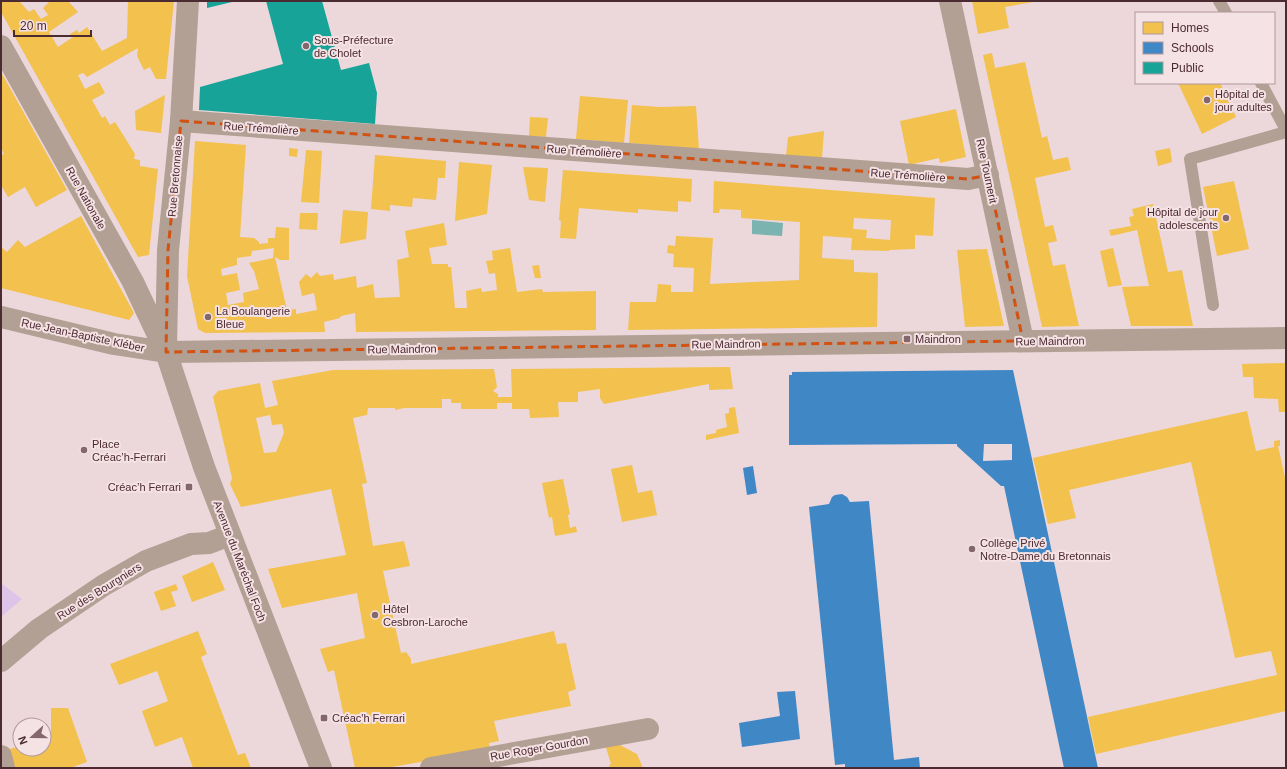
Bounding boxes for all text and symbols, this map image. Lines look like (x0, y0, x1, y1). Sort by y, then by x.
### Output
scale bar (14, 12, 91, 38)
legend (1135, 12, 1275, 84)
text: 20 m (20, 19, 47, 33)
text: Homes (1171, 21, 1209, 35)
place label: Sous-Préfecture de Cholet (314, 34, 393, 59)
marker: Sous-Préfecture de Cholet (301, 41, 311, 51)
text: Schools (1171, 41, 1214, 55)
text: Public (1171, 61, 1204, 75)
place label: Hôpital de jour adultes (1214, 88, 1272, 113)
marker: Hôpital de jour adultes (1202, 95, 1212, 105)
street label: Rue Trémolière (223, 119, 299, 137)
street label: Rue Bretonnaise (165, 135, 185, 217)
street label: Rue Tournerit (974, 138, 1000, 204)
street label: Rue Trémolière (546, 142, 622, 160)
street label: Rue Nationale (64, 165, 108, 231)
street label: Rue Trémolière (870, 166, 946, 184)
place label: Hôpital de jour adolescents (1147, 206, 1218, 231)
marker: Hôpital de jour adolescents (1221, 213, 1231, 223)
place label: La Boulangerie Bleue (216, 305, 290, 330)
marker: La Boulangerie Bleue (203, 312, 213, 322)
street label: Rue Jean-Baptiste Kléber (20, 316, 146, 354)
place label: Maindron (915, 333, 961, 345)
marker: Maindron (902, 334, 912, 344)
street label: Rue Maindron (1015, 334, 1085, 348)
street label: Rue Maindron (691, 337, 761, 351)
street label: Rue Maindron (367, 342, 437, 356)
place label: Place Créac’h-Ferrari (92, 438, 166, 463)
marker: Place Créac’h-Ferrari (79, 445, 89, 455)
place label: Créac’h Ferrari (108, 481, 181, 493)
marker: Créac’h Ferrari (184, 482, 194, 492)
street label: Avenue du Maréchal Foch (211, 499, 269, 623)
place label: Collège Privé Notre-Dame du Bretonnais (980, 537, 1111, 562)
marker: Collège Privé Notre-Dame du Bretonnais (967, 544, 977, 554)
street label: Rue des Bourgniers (55, 560, 144, 622)
place label: Hôtel Cesbron-Laroche (383, 603, 468, 628)
marker: Hôtel Cesbron-Laroche (370, 610, 380, 620)
place label: Créac'h Ferrari (332, 712, 405, 724)
marker: Créac'h Ferrari (319, 713, 329, 723)
north arrow (12, 717, 52, 757)
street label: Rue Roger Gourdon (489, 733, 589, 763)
text: N (16, 735, 30, 746)

